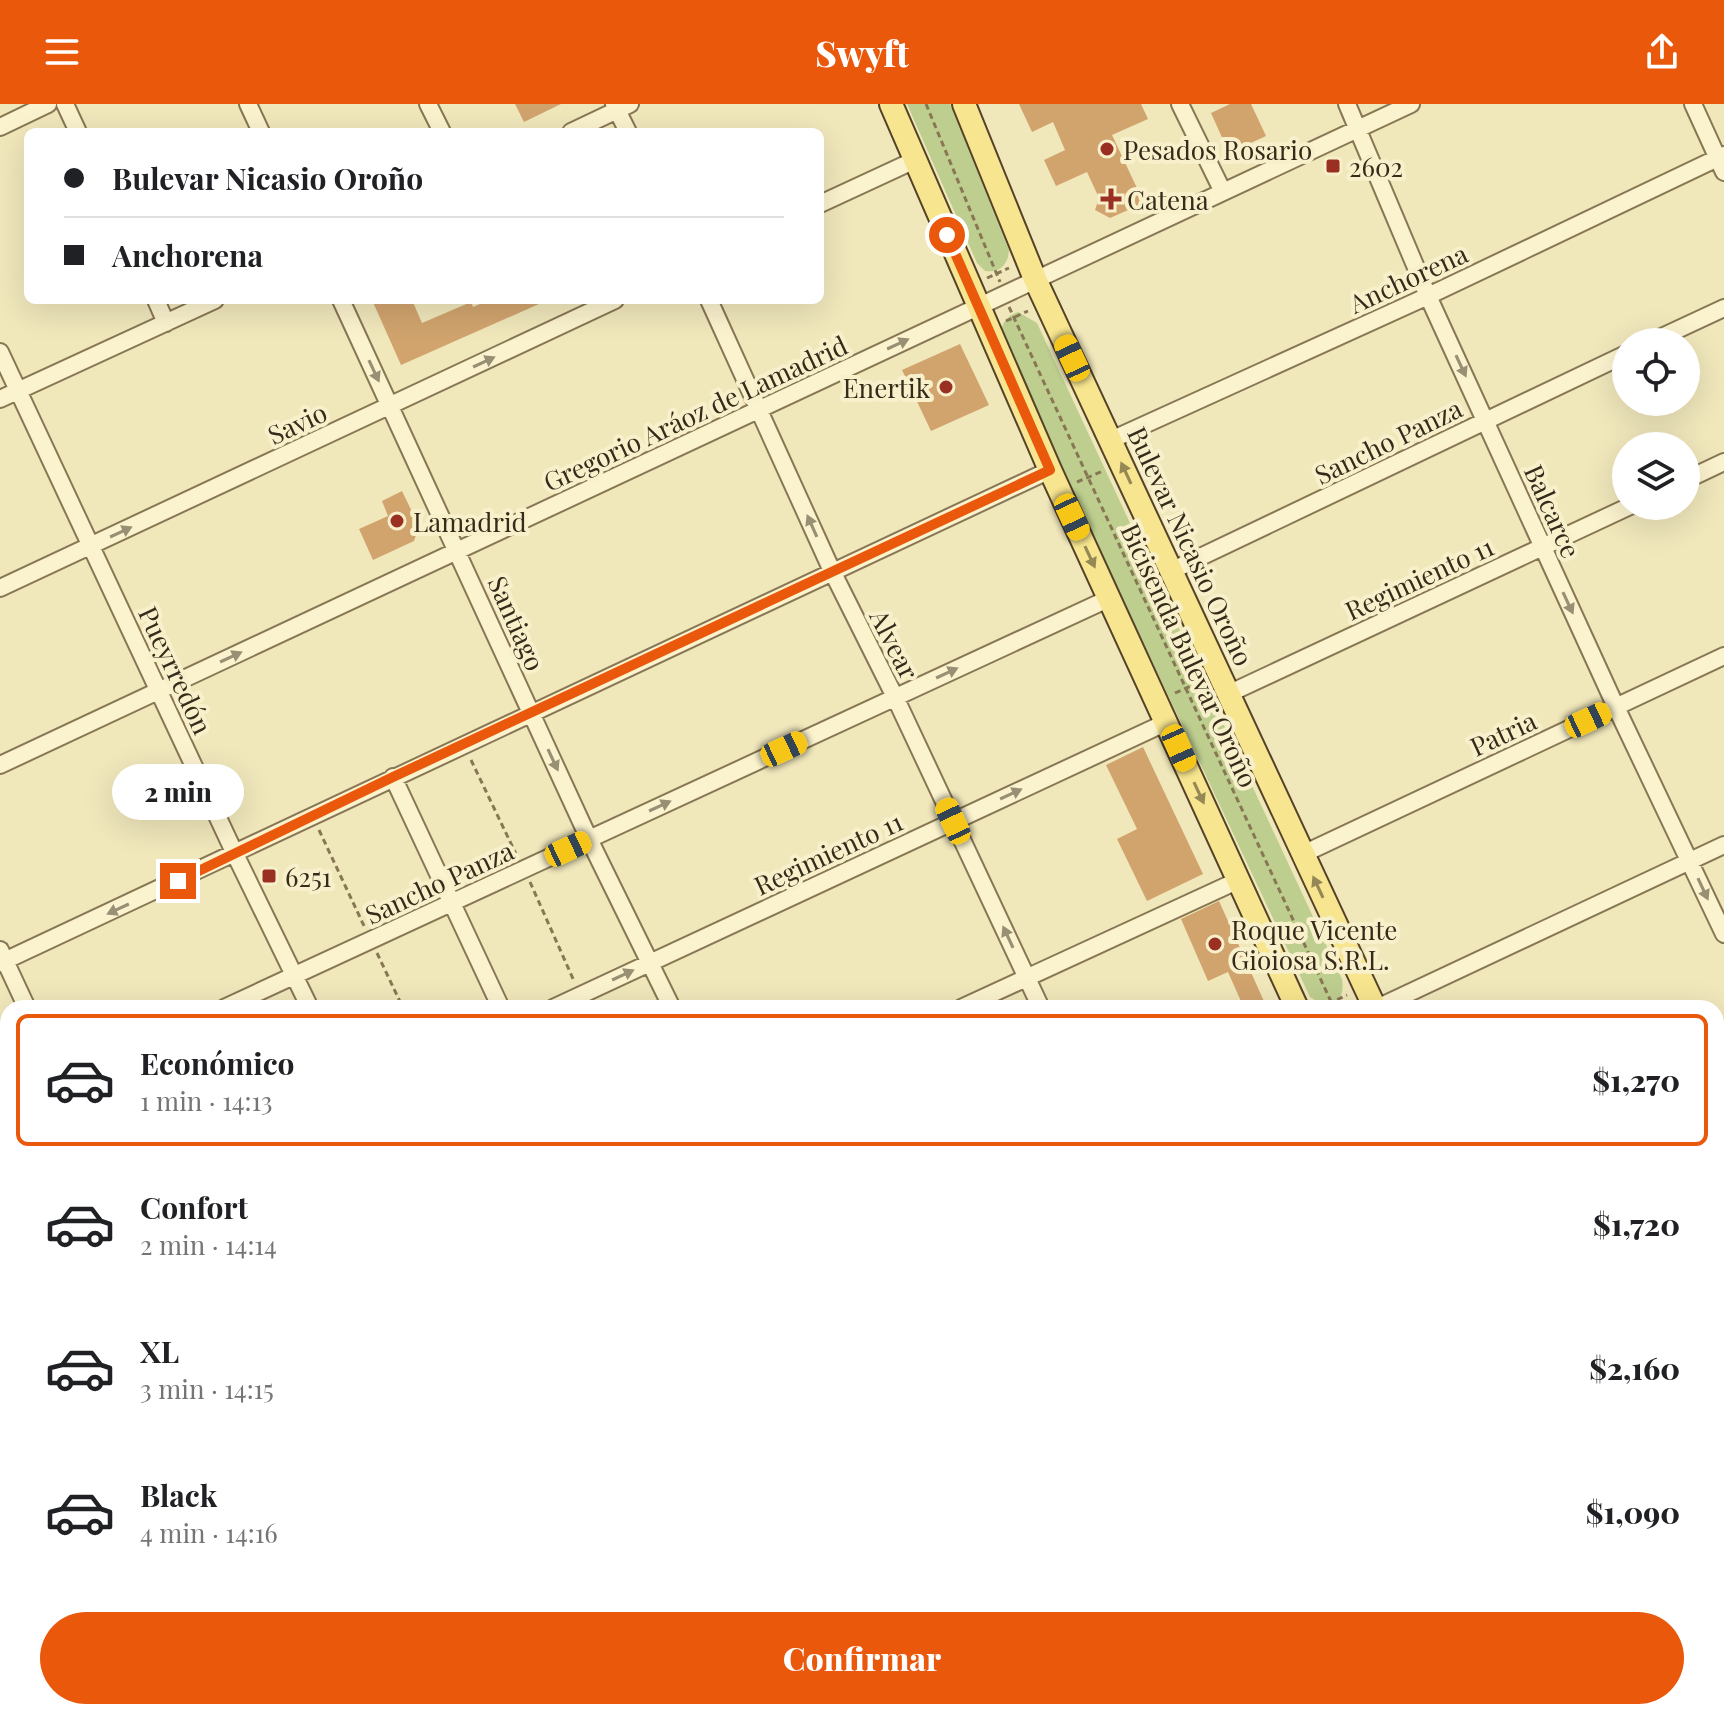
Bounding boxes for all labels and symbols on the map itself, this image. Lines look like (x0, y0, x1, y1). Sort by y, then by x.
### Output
place label: Pesados Rosario (1123, 132, 1312, 167)
marker: Pesados Rosario (1098, 140, 1116, 158)
place label: 2602 (1349, 149, 1403, 184)
marker: 2602 (1324, 157, 1342, 175)
place label: Catena (1127, 182, 1209, 217)
marker: Catena (1102, 190, 1120, 208)
route start (929, 217, 965, 253)
street label: Anchorena (1342, 235, 1473, 321)
street label: Gregorio Aráoz de Lamadrid (537, 327, 853, 499)
car (1051, 331, 1093, 385)
one-way arrow (886, 338, 909, 351)
one-way arrow (472, 355, 495, 369)
one-way arrow (1454, 355, 1468, 378)
one-way arrow (367, 359, 381, 383)
place label: Enertik (843, 370, 931, 405)
marker: Enertik (937, 378, 955, 396)
street label: Sancho Panza (1308, 390, 1468, 492)
street label: Savio (262, 394, 332, 452)
street label: Bulevar Nicasio Oroño (1120, 421, 1262, 671)
street label: Balcarce (1517, 459, 1589, 563)
one-way arrow (1119, 461, 1133, 485)
car (1051, 490, 1093, 544)
place label: Lamadrid (413, 504, 527, 539)
marker: Lamadrid (388, 512, 406, 530)
one-way arrow (805, 514, 818, 538)
street label: Bicisenda Bulevar Oroño (1113, 517, 1267, 793)
one-way arrow (110, 525, 133, 538)
street label: Regimiento 11 (1339, 528, 1499, 628)
one-way arrow (1084, 545, 1097, 568)
street label: Santiago (481, 570, 553, 676)
one-way arrow (1561, 592, 1575, 615)
street label: Pueyrredón (131, 601, 221, 740)
street label: Alvear (862, 602, 928, 685)
one-way arrow (220, 650, 243, 664)
one-way arrow (935, 666, 959, 680)
car (1561, 699, 1615, 741)
street label: Patria (1464, 702, 1542, 764)
car (1158, 721, 1200, 775)
car (757, 728, 811, 770)
one-way arrow (546, 748, 560, 771)
callout: 2 min (112, 765, 244, 821)
one-way arrow (1192, 781, 1206, 805)
one-way arrow (1000, 787, 1023, 801)
car (932, 794, 974, 848)
one-way arrow (649, 799, 672, 813)
street label: Regimiento 11 (748, 803, 908, 903)
car (541, 828, 595, 870)
street label: Sancho Panza (359, 832, 519, 932)
place label: 6251 (285, 859, 332, 894)
route end (160, 863, 196, 899)
marker: 6251 (260, 867, 278, 885)
one-way arrow (1311, 875, 1325, 898)
one-way arrow (1696, 878, 1710, 901)
one-way arrow (106, 902, 130, 916)
place label: Roque Vicente Gioiosa S.R.L. (1231, 912, 1398, 977)
one-way arrow (1001, 926, 1015, 949)
marker: Roque Vicente Gioiosa S.R.L. (1206, 935, 1224, 953)
one-way arrow (612, 968, 635, 982)

